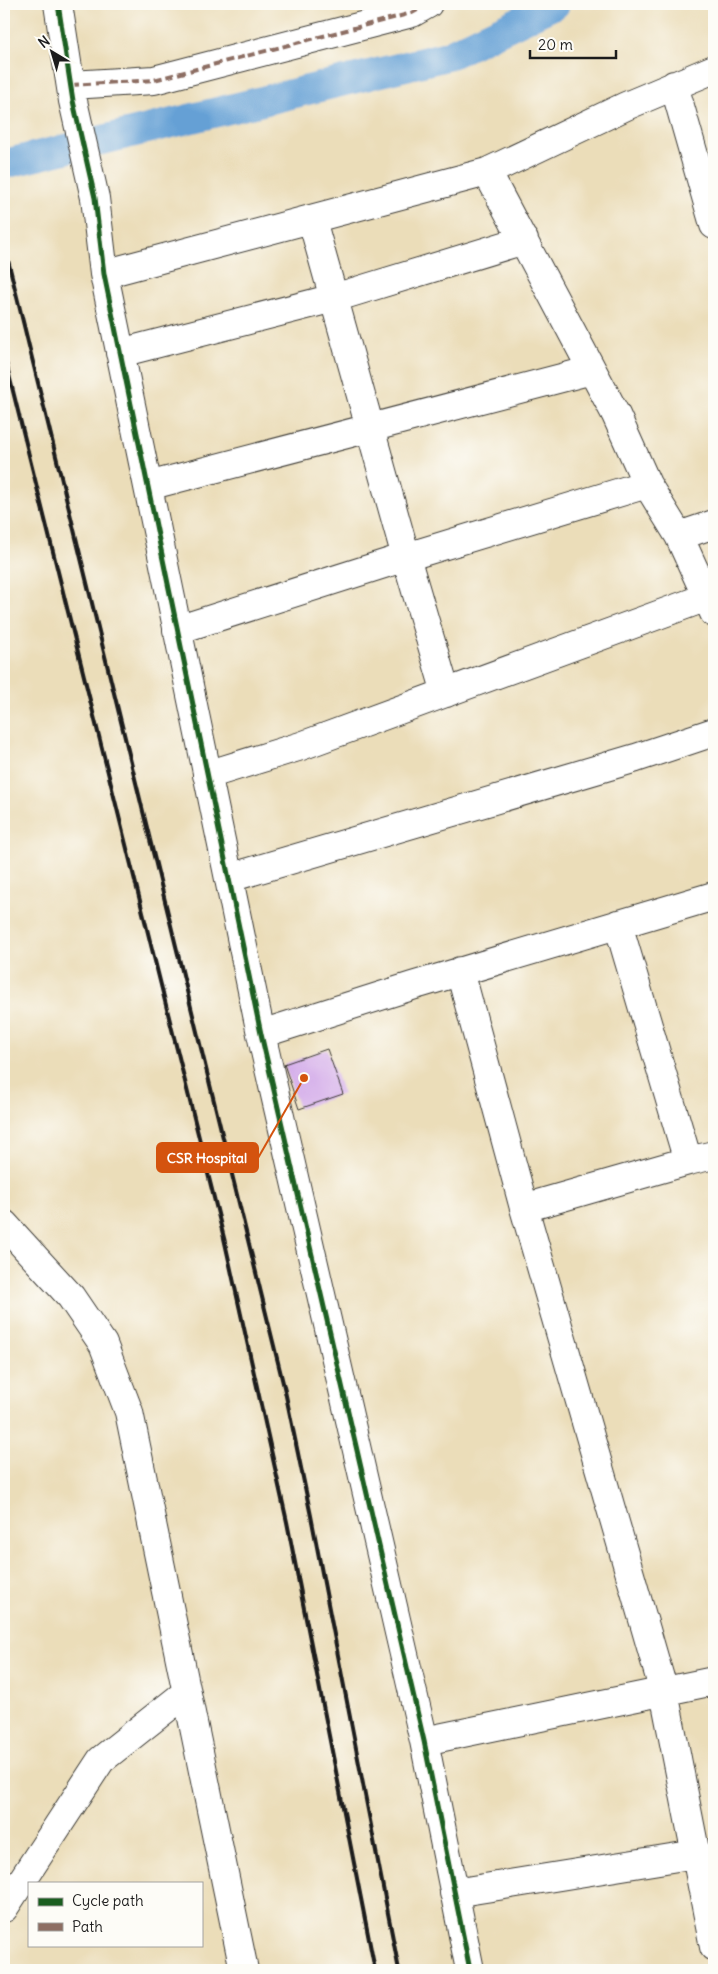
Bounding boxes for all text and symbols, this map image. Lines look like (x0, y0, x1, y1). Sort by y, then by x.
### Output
north arrow (28, 28, 78, 78)
scale bar (530, 28, 617, 60)
text: N (35, 32, 53, 52)
text: 20 m (538, 35, 573, 54)
callout: CSR Hospital (157, 1143, 258, 1172)
text: CSR Hospital (167, 1149, 247, 1167)
legend (28, 1882, 202, 1946)
text: Cycle path (72, 1891, 144, 1910)
text: Path (72, 1917, 103, 1936)

